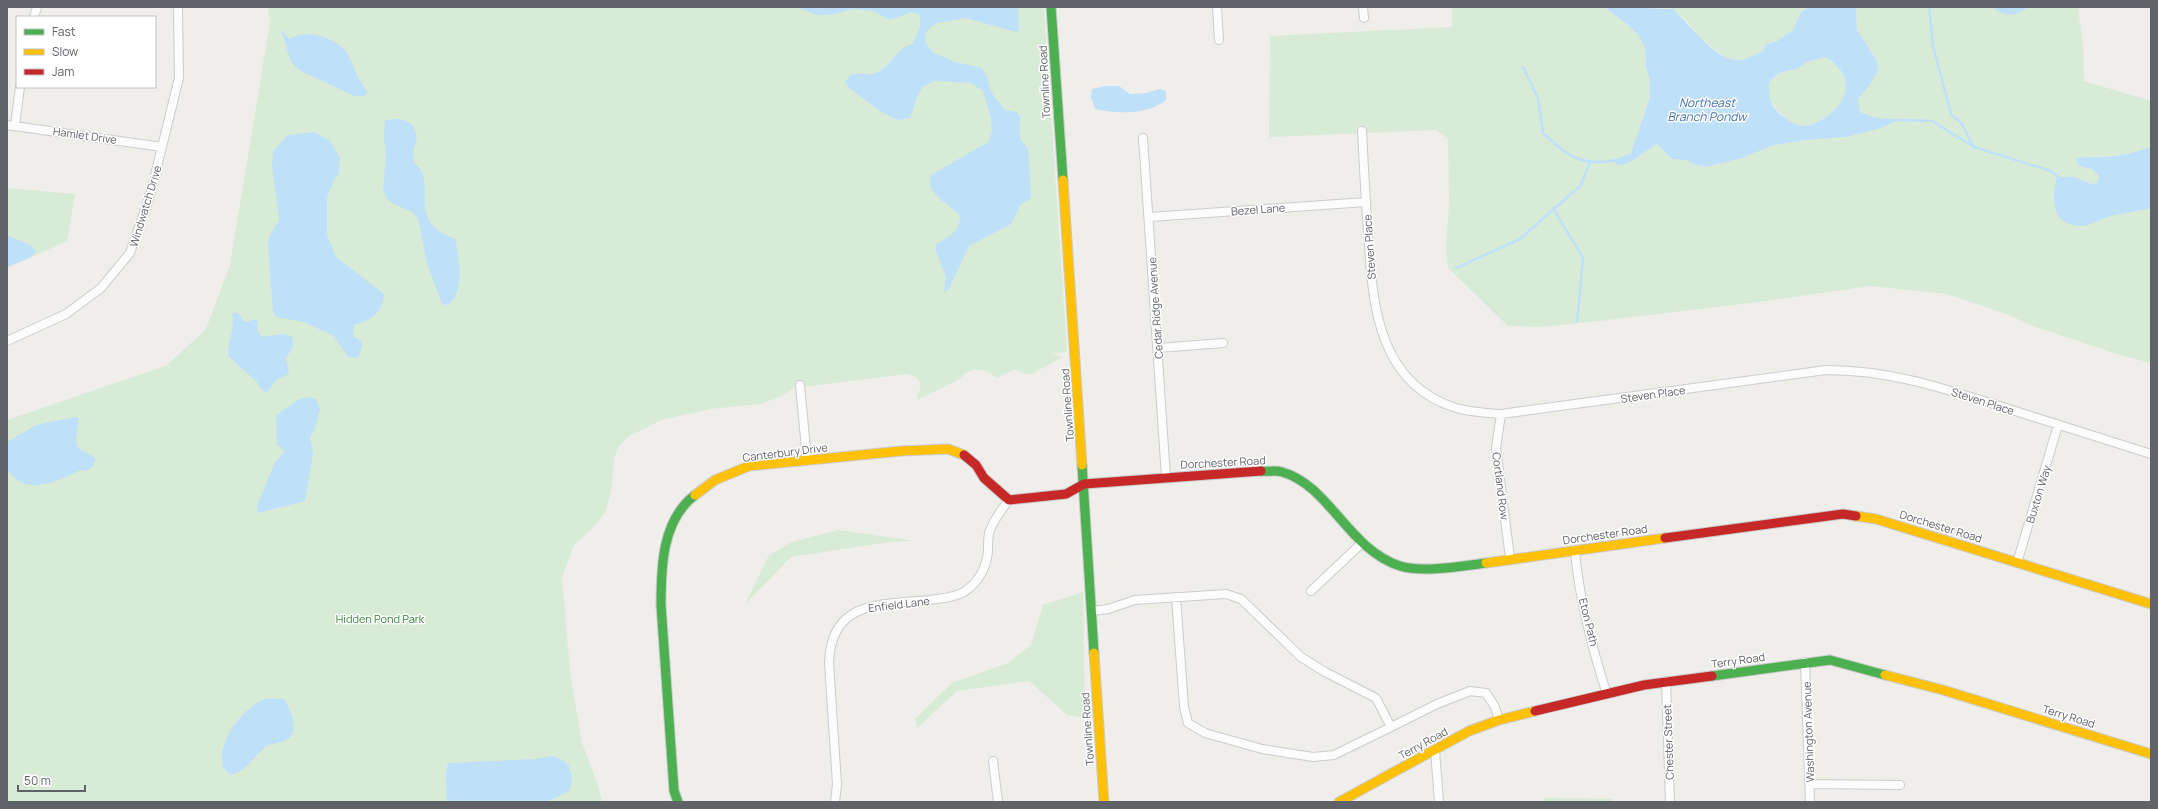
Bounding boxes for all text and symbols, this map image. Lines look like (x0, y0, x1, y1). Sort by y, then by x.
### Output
legend (16, 16, 156, 88)
text: Fast (52, 23, 76, 40)
text: Slow (52, 43, 78, 60)
street label: Townline Road (1035, 45, 1053, 119)
text: Jam (52, 63, 74, 80)
water label: Northeast Branch Pondw (1667, 94, 1748, 125)
street label: Hamlet Drive (52, 123, 118, 147)
street label: Windwatch Drive (125, 163, 165, 249)
street label: Bezel Lane (1230, 200, 1286, 218)
street label: Steven Place (1359, 213, 1379, 280)
street label: Cedar Ridge Avenue (1144, 256, 1166, 359)
street label: Townline Road (1057, 368, 1077, 442)
street label: Steven Place (1620, 382, 1687, 406)
street label: Steven Place (1950, 384, 2017, 418)
street label: Canterbury Drive (742, 439, 829, 465)
street label: Cortland Row (1489, 451, 1513, 521)
street label: Dorchester Road (1180, 452, 1266, 472)
street label: Buxton Way (2022, 463, 2054, 525)
street label: Dorchester Road (1898, 506, 1984, 546)
street label: Dorchester Road (1562, 521, 1648, 547)
street label: Enfield Lane (867, 593, 931, 615)
street label: Eton Path (1576, 596, 1602, 648)
park label: Hidden Pond Park (336, 611, 425, 626)
street label: Terry Road (1710, 649, 1766, 671)
street label: Washington Avenue (1799, 681, 1817, 783)
street label: Townline Road (1077, 692, 1097, 766)
street label: Terry Road (2041, 701, 2097, 731)
street label: Chester Street (1659, 704, 1677, 780)
street label: Terry Road (1396, 723, 1450, 763)
scale bar (18, 767, 85, 793)
text: 50 m (24, 772, 51, 789)

